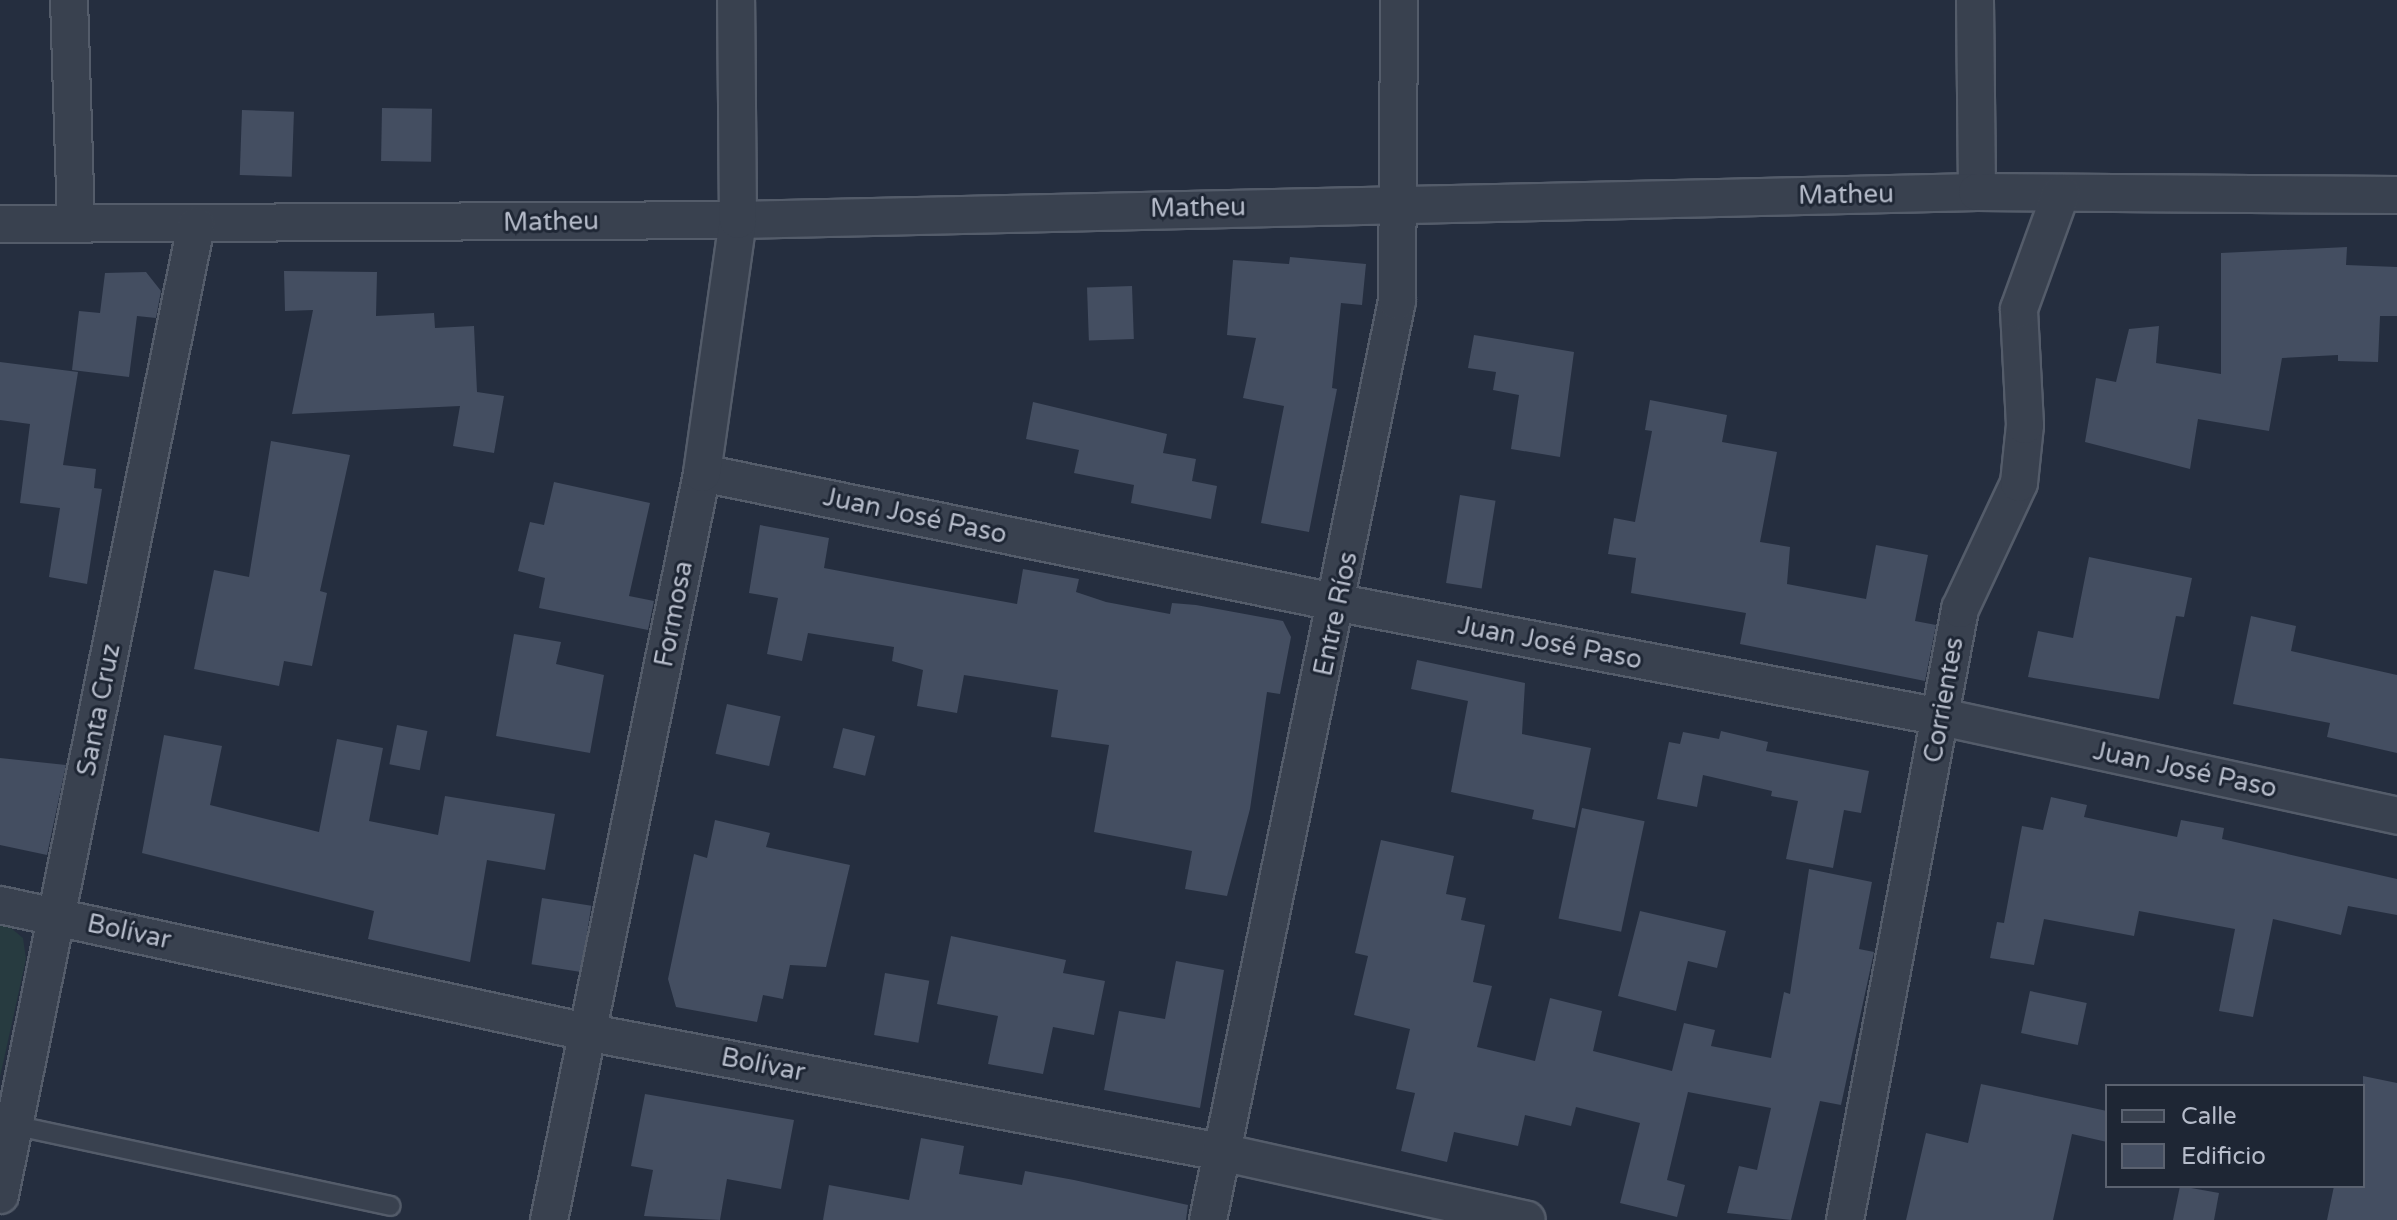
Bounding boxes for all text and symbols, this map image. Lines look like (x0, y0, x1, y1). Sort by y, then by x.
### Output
street label: Matheu (1798, 179, 1894, 211)
street label: Matheu (1150, 192, 1246, 224)
street label: Matheu (503, 206, 599, 238)
street label: Juan José Paso (820, 481, 1010, 551)
street label: Entre Ríos (1308, 549, 1364, 679)
street label: Formosa (648, 558, 700, 670)
street label: Juan José Paso (1455, 610, 1645, 676)
street label: Corrientes (1918, 635, 1970, 765)
street label: Santa Cruz (71, 641, 127, 779)
street label: Juan José Paso (2090, 735, 2280, 805)
street label: Bolívar (84, 908, 174, 956)
street label: Bolívar (718, 1042, 808, 1088)
legend (2105, 1084, 2365, 1188)
text: Calle (2181, 1102, 2237, 1131)
text: Edificio (2181, 1142, 2266, 1171)

